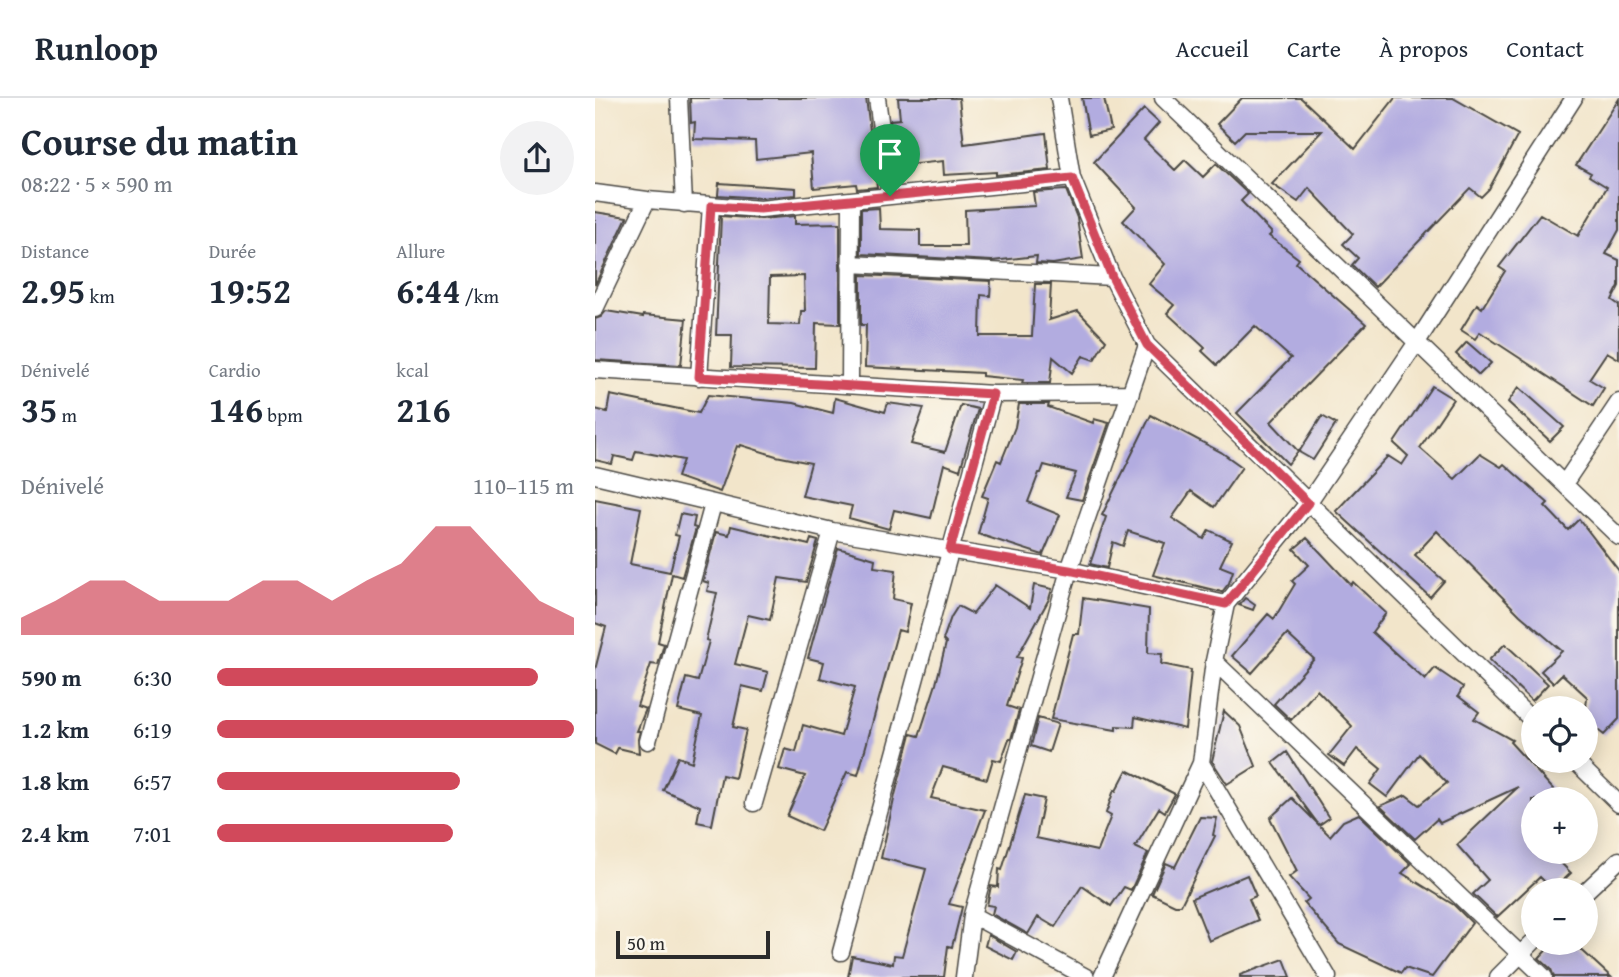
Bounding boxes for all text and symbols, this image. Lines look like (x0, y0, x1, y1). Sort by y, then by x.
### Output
text: Runloop (35, 24, 158, 72)
text: Accueil (1175, 31, 1249, 66)
text: Carte (1287, 31, 1341, 66)
text: À propos (1379, 31, 1468, 66)
text: Contact (1506, 31, 1584, 66)
text: Course du matin (21, 113, 298, 169)
button: share (500, 121, 574, 195)
pin (860, 124, 920, 196)
icon: arrive (871, 135, 909, 173)
text: 08:22 · 5 × 590 m (21, 167, 173, 200)
text: Distance (21, 237, 89, 265)
text: Durée (209, 237, 256, 265)
text: Allure (396, 237, 445, 265)
text: 2.95 (21, 265, 85, 316)
text: 19:52 (209, 265, 291, 316)
text: 6:44 (396, 265, 461, 316)
text: km (85, 282, 115, 310)
text: /km (461, 282, 499, 310)
text: Dénivelé (21, 356, 90, 384)
text: Cardio (209, 356, 261, 384)
text: kcal (396, 356, 429, 384)
text: 35 (21, 384, 57, 435)
text: 146 (209, 384, 263, 435)
text: 216 (396, 384, 451, 435)
text: m (57, 401, 77, 429)
text: bpm (263, 401, 303, 429)
text: Dénivelé (21, 469, 104, 502)
text: 110–115 m (473, 469, 574, 502)
text: 590 m (21, 661, 82, 694)
text: 6:30 (133, 661, 172, 694)
map controls (1521, 696, 1598, 955)
button: locate (1521, 696, 1598, 773)
text: 1.2 km (21, 713, 89, 746)
text: 6:19 (133, 713, 172, 746)
text: 1.8 km (21, 765, 89, 798)
text: 6:57 (133, 765, 172, 798)
button: + (1521, 787, 1598, 864)
text: 2.4 km (21, 817, 89, 850)
text: 7:01 (133, 817, 172, 850)
button: − (1521, 878, 1598, 955)
scale bar (616, 928, 770, 960)
text: 50 m (627, 929, 665, 957)

